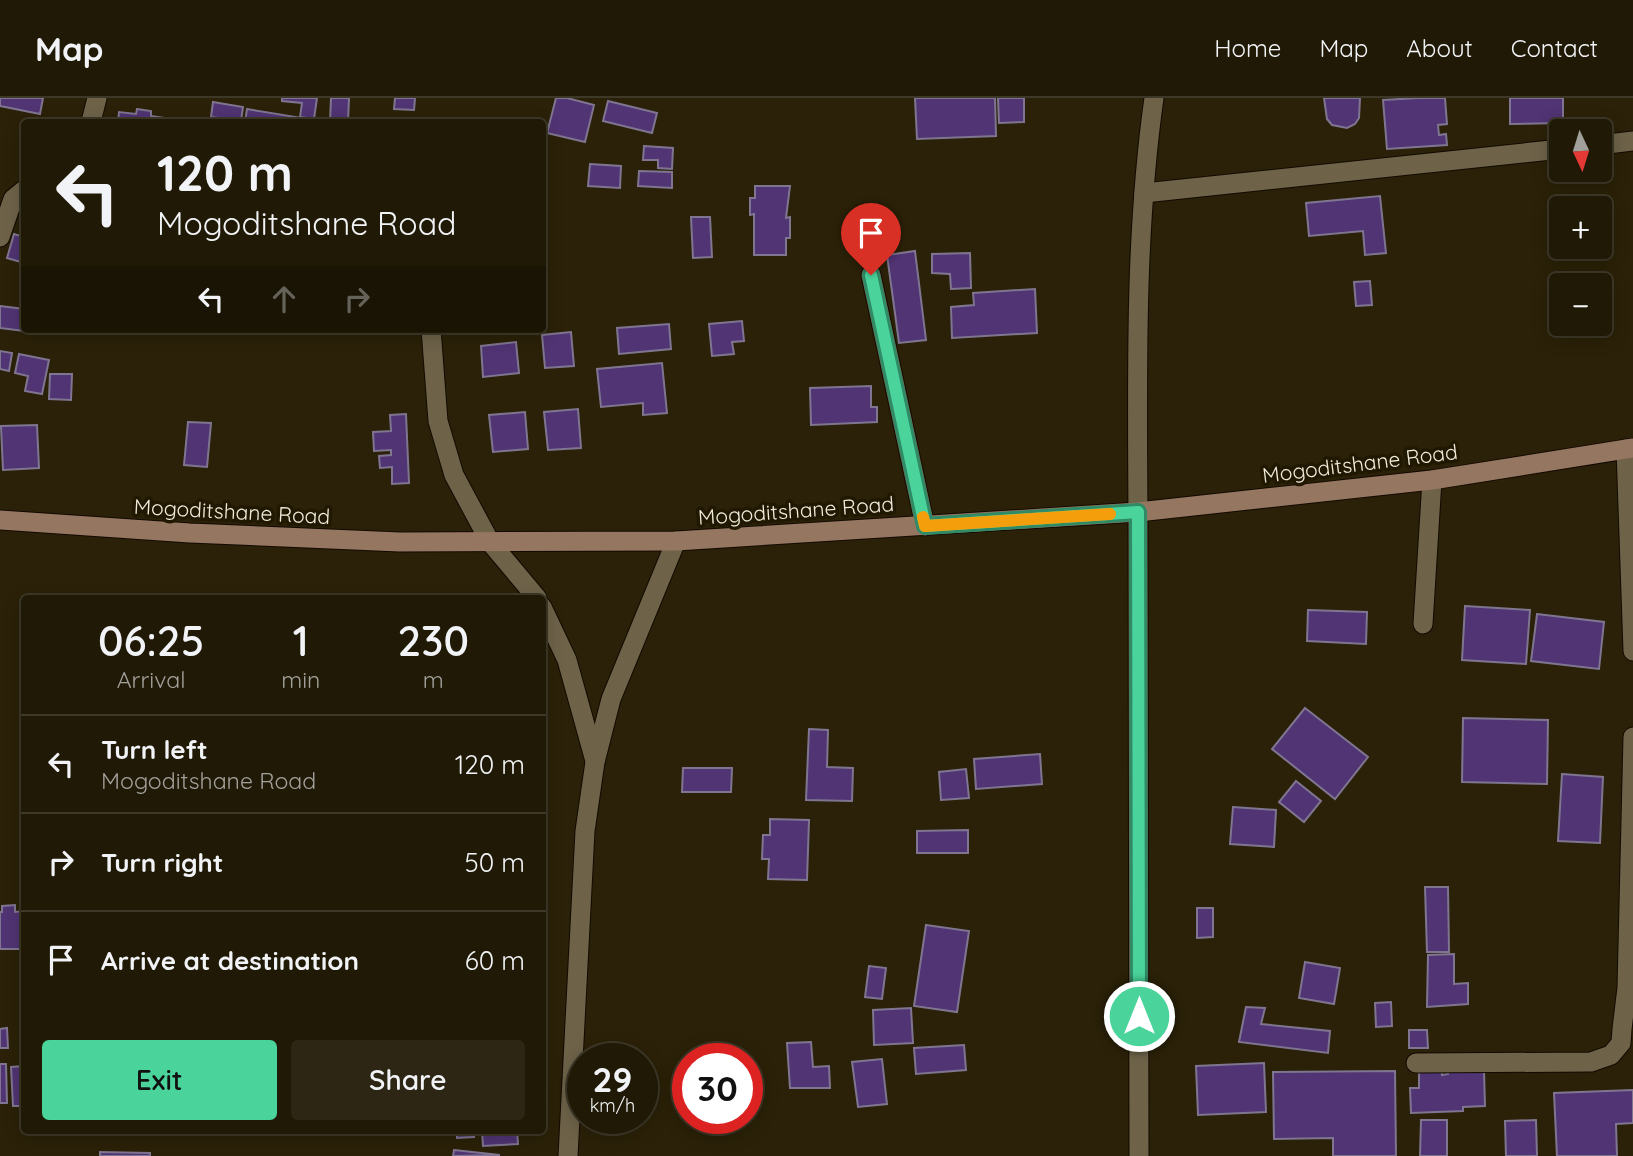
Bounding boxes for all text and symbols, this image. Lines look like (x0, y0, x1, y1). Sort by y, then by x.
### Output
text: Map (35, 28, 103, 69)
text: Home (1214, 33, 1281, 63)
text: Map (1319, 33, 1368, 63)
text: About (1406, 33, 1473, 63)
text: Contact (1511, 33, 1598, 63)
north arrow (1549, 119, 1612, 182)
map controls (1549, 119, 1612, 336)
text: 120 m (157, 142, 293, 203)
icon: left (42, 147, 133, 238)
button: + (1549, 196, 1612, 259)
text: Mogoditshane Road (157, 203, 456, 243)
pin (841, 203, 901, 275)
icon: arrive (852, 214, 890, 252)
button: − (1549, 273, 1612, 336)
icon: left (192, 280, 230, 318)
icon: ahead (265, 280, 303, 318)
icon: right (338, 280, 376, 318)
street label: Mogoditshane Road (1261, 438, 1459, 488)
street label: Mogoditshane Road (697, 490, 895, 530)
street label: Mogoditshane Road (133, 493, 331, 529)
text: 06:25 (98, 614, 204, 667)
text: 1 (293, 614, 309, 667)
text: 230 (397, 614, 469, 667)
text: Arrival (117, 665, 186, 694)
text: min (281, 665, 320, 694)
text: m (423, 665, 444, 694)
text: Turn left (101, 733, 208, 766)
icon: left (42, 745, 80, 783)
text: 120 m (455, 748, 525, 781)
text: Mogoditshane Road (101, 766, 316, 795)
icon: right (42, 843, 80, 881)
text: Turn right (101, 846, 223, 879)
text: 50 m (465, 846, 525, 879)
icon: arrive (42, 941, 80, 979)
text: Arrive at destination (101, 944, 359, 977)
text: 60 m (465, 944, 525, 977)
position arrow (1102, 979, 1176, 1053)
button: Exit (42, 1040, 277, 1120)
button: Share (291, 1040, 525, 1120)
speed limit sign: 30 (672, 1043, 763, 1134)
text: 29 (593, 1057, 632, 1101)
text: km/h (590, 1094, 635, 1117)

